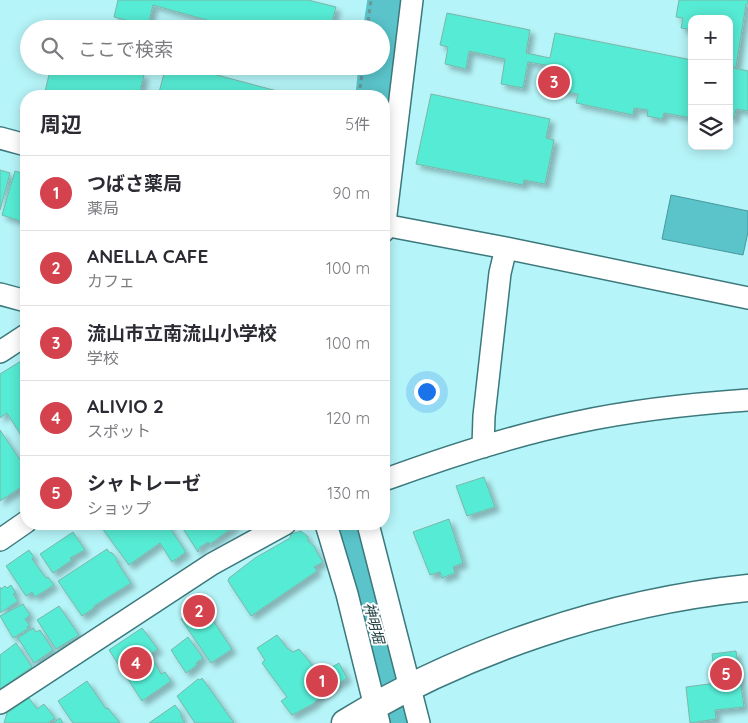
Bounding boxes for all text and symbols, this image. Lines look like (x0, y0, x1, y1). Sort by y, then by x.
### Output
map controls (688, 15, 733, 150)
button: + (688, 15, 733, 60)
search box (20, 20, 390, 75)
icon: search (38, 34, 66, 62)
text: ここで検索 (78, 37, 173, 61)
button: − (688, 60, 733, 105)
pin: 3 (538, 63, 570, 101)
button: layers (688, 105, 733, 150)
text: 周辺 (40, 111, 82, 137)
text: 5件 (345, 114, 370, 134)
text: つばさ薬局 (87, 171, 182, 195)
text: 1 (53, 183, 59, 203)
text: 90 m (333, 183, 370, 203)
text: 薬局 (87, 198, 119, 218)
text: ANELLA CAFE (87, 244, 208, 268)
text: 2 (51, 258, 61, 278)
text: 100 m (326, 258, 370, 278)
text: カフェ (87, 271, 135, 291)
text: 流山市立南流山小学校 (87, 321, 277, 345)
text: 3 (52, 333, 60, 353)
text: 100 m (326, 333, 370, 353)
text: 学校 (87, 348, 119, 368)
your location (414, 379, 440, 405)
text: ALIVIO 2 (87, 394, 164, 418)
text: 4 (51, 408, 61, 428)
text: 120 m (327, 408, 370, 428)
text: スポット (87, 421, 151, 441)
text: シャトレーゼ (87, 471, 201, 495)
text: 5 (51, 483, 61, 503)
text: 130 m (327, 483, 370, 503)
text: ショップ (87, 498, 151, 518)
pin: 2 (183, 592, 215, 630)
water label: 神明堀 (360, 600, 389, 648)
pin: 4 (120, 644, 152, 682)
pin: 5 (710, 655, 742, 693)
pin: 1 (306, 662, 338, 700)

